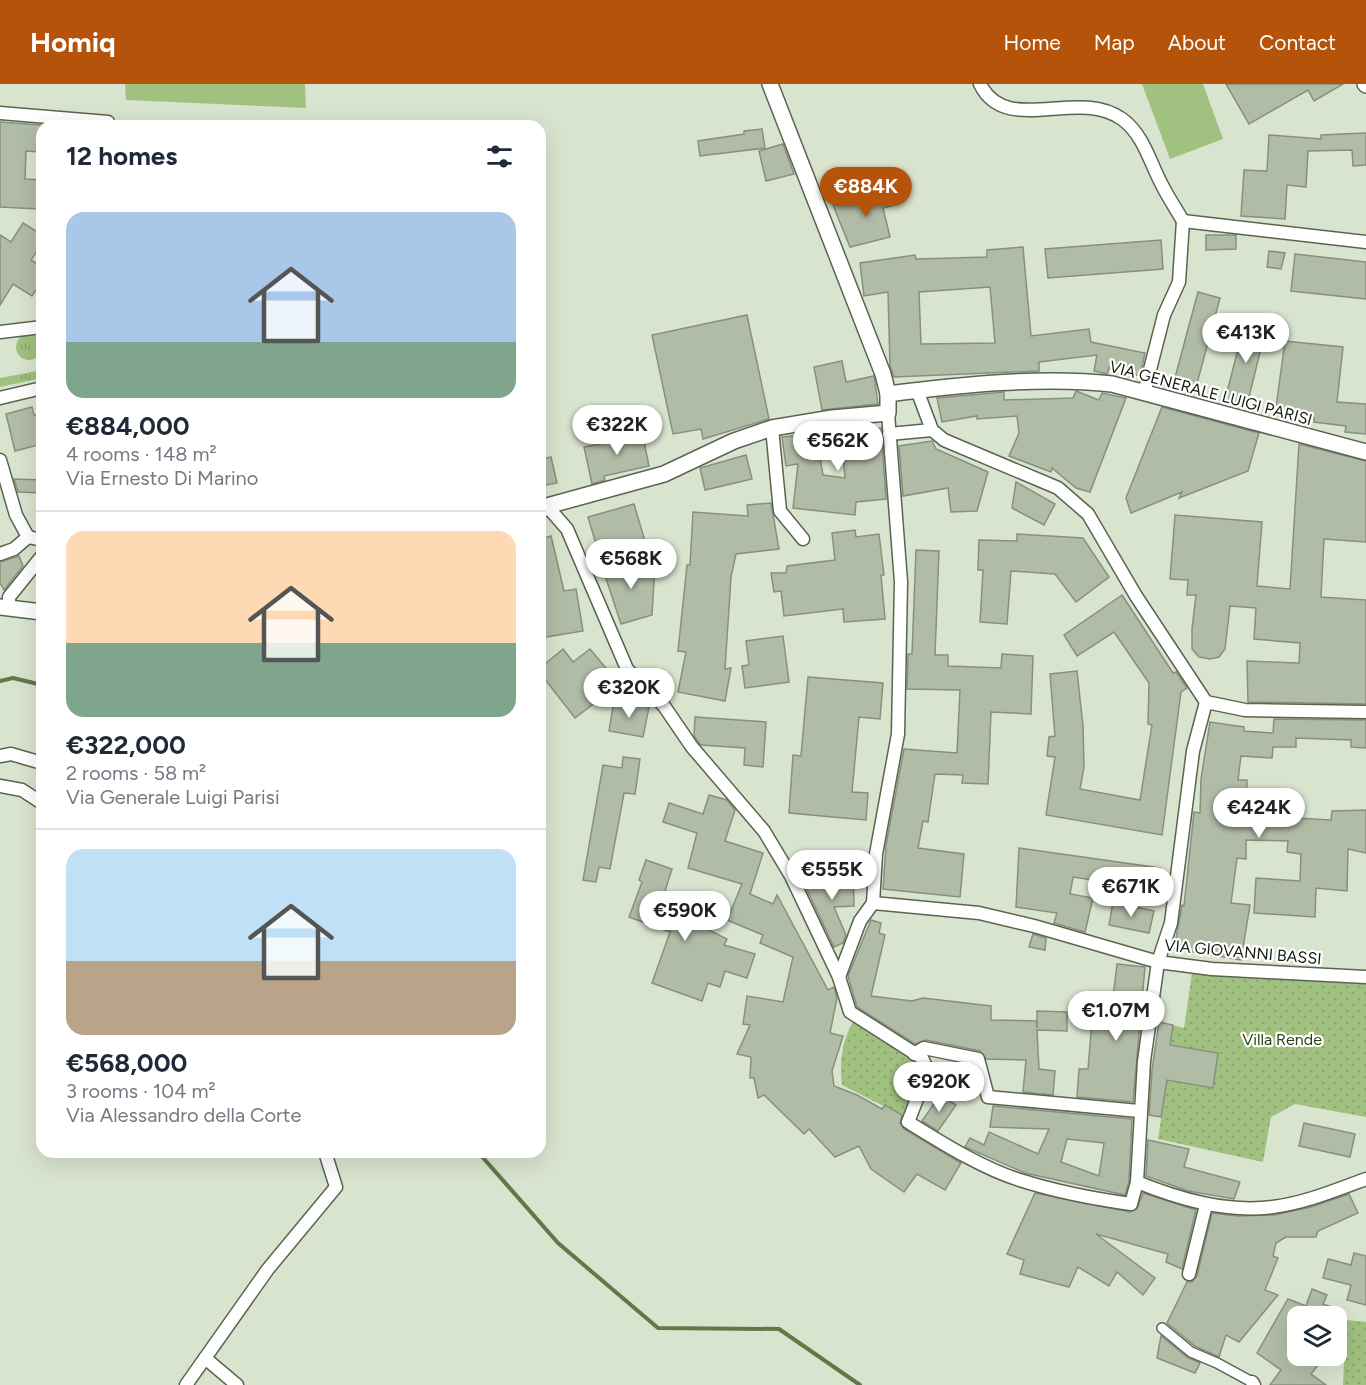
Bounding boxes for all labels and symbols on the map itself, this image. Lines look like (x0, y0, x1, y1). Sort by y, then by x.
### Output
pin: €884K (824, 167, 908, 218)
pin: €413K (1204, 313, 1288, 364)
street label: VIA GENERALE LUIGI PARISI (1108, 357, 1314, 429)
pin: €322K (575, 405, 659, 456)
pin: €562K (796, 421, 880, 472)
pin: €568K (589, 539, 673, 590)
pin: €320K (587, 668, 671, 719)
pin: €424K (1217, 788, 1301, 839)
pin: €555K (790, 850, 874, 901)
pin: €671K (1089, 867, 1173, 918)
pin: €590K (643, 891, 727, 942)
street label: VIA GIOVANNI BASSI (1164, 936, 1322, 968)
pin: €1.07M (1067, 991, 1165, 1042)
park label: Villa Rende (1242, 1030, 1322, 1049)
pin: €920K (897, 1062, 981, 1113)

